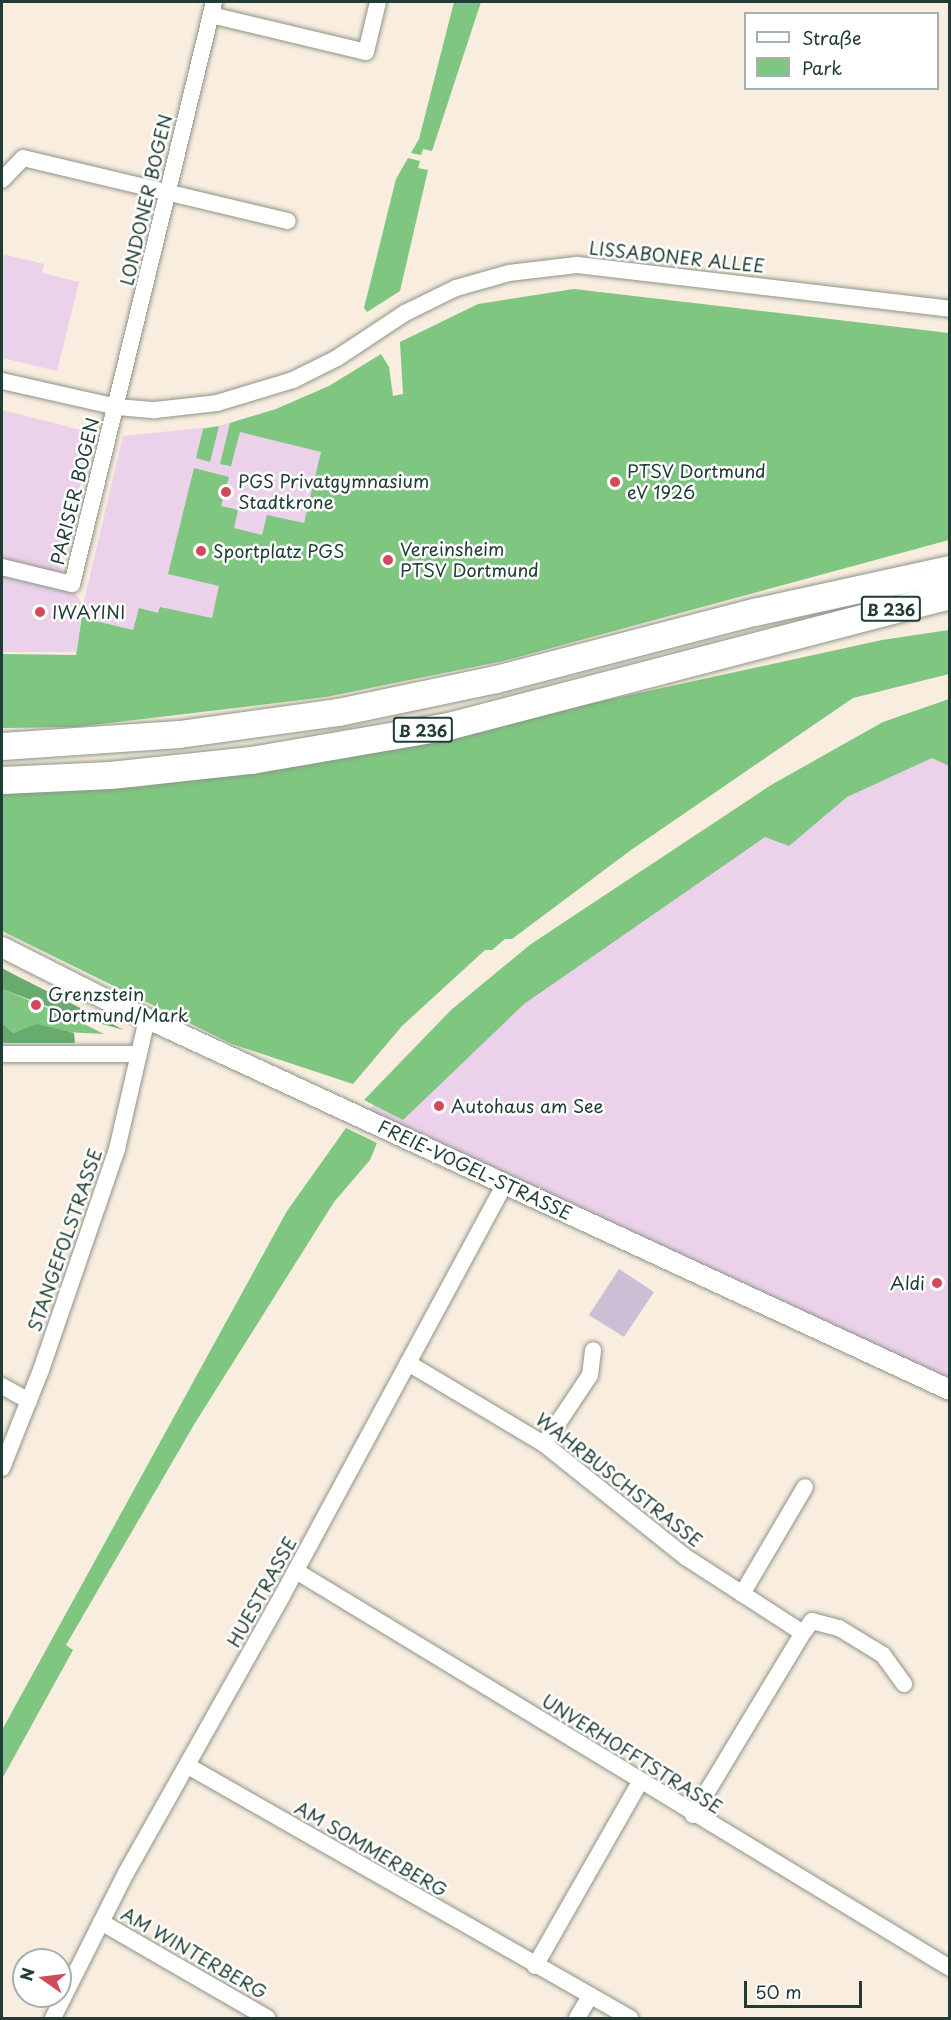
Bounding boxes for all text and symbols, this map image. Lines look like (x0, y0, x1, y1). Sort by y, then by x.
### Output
legend (744, 12, 939, 90)
text: Straße (802, 24, 862, 51)
text: Park (802, 54, 842, 81)
street label: LONDONER BOGEN (116, 112, 176, 288)
street label: LISSABONER ALLEE (587, 237, 767, 277)
street label: PARISER BOGEN (46, 415, 104, 567)
place label: PTSV Dortmund eV 1926 (627, 461, 766, 504)
place label: PGS Privatgymnasium Stadtkrone (238, 471, 431, 514)
marker: PTSV Dortmund eV 1926 (608, 475, 622, 489)
marker: PGS Privatgymnasium Stadtkrone (219, 485, 233, 499)
place label: Vereinsheim PTSV Dortmund (400, 539, 539, 582)
place label: Sportplatz PGS (213, 540, 345, 562)
marker: Sportplatz PGS (194, 544, 208, 558)
marker: Vereinsheim PTSV Dortmund (381, 553, 395, 567)
road number: B 236 (861, 596, 921, 622)
place label: IWAYINI (52, 601, 125, 623)
marker: IWAYINI (33, 605, 47, 619)
road number: B 236 (393, 717, 453, 743)
place label: Grenzstein Dortmund/Mark (48, 984, 189, 1026)
marker: Grenzstein Dortmund/Mark (29, 998, 43, 1012)
place label: Autohaus am See (451, 1095, 604, 1117)
marker: Autohaus am See (432, 1099, 446, 1113)
street label: FREIE-VOGEL-STRASSE (375, 1115, 575, 1225)
street label: STANGEFOLSTRASSE (23, 1146, 107, 1334)
place label: Aldi (890, 1272, 925, 1294)
marker: Aldi (930, 1276, 944, 1290)
street label: WAHRBUSCHSTRASSE (532, 1408, 706, 1552)
street label: HUESTRASSE (223, 1533, 301, 1651)
street label: UNVERHOFFTSTRASSE (538, 1690, 726, 1818)
street label: AM SOMMERBERG (291, 1797, 451, 1901)
street label: AM WINTERBERG (118, 1903, 270, 2003)
north arrow (12, 1948, 72, 2008)
text: N (13, 1965, 40, 1983)
scale bar (747, 1969, 866, 2007)
text: 50 m (755, 1978, 802, 2005)

